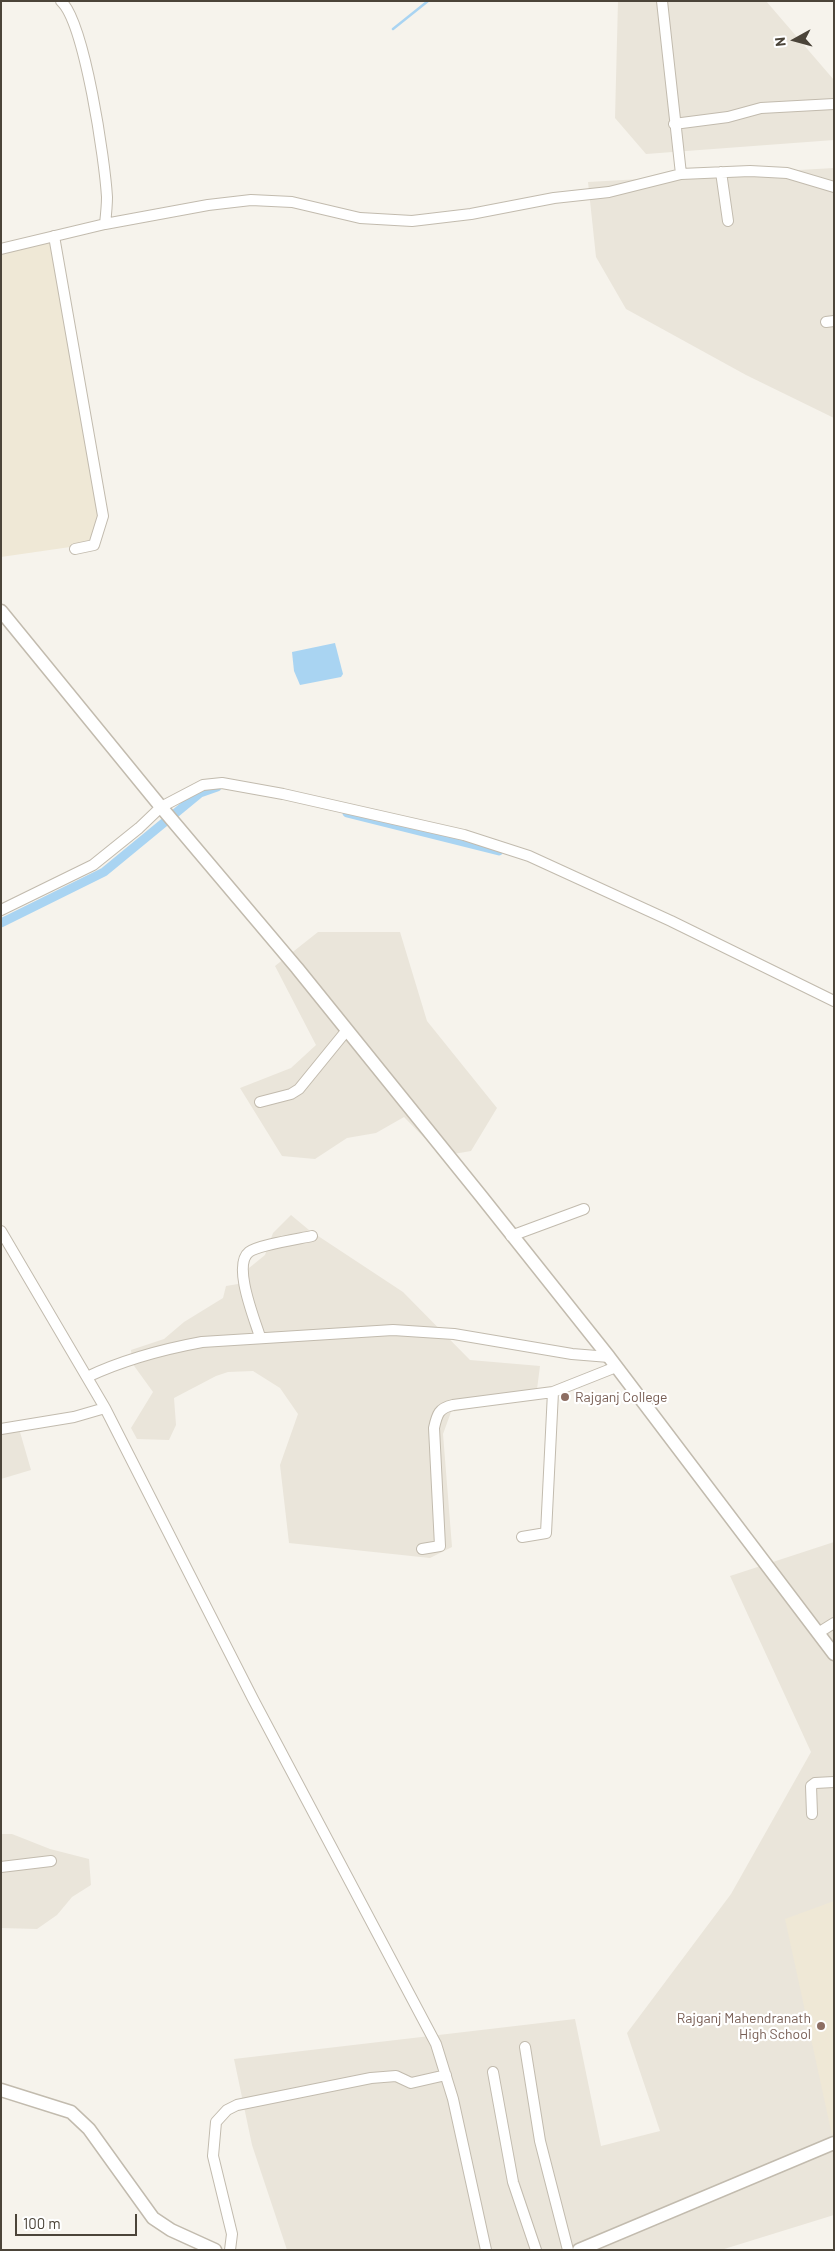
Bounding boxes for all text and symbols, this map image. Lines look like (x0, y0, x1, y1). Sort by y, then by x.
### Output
north arrow (770, 15, 820, 65)
text: N (771, 36, 789, 48)
place label: Rajganj College (575, 1389, 668, 1405)
marker: Rajganj College (559, 1391, 571, 1403)
place label: Rajganj Mahendranath High School (677, 2010, 811, 2042)
marker: Rajganj Mahendranath High School (815, 2020, 827, 2032)
scale bar (18, 2204, 140, 2236)
text: 100 m (23, 2214, 61, 2232)

